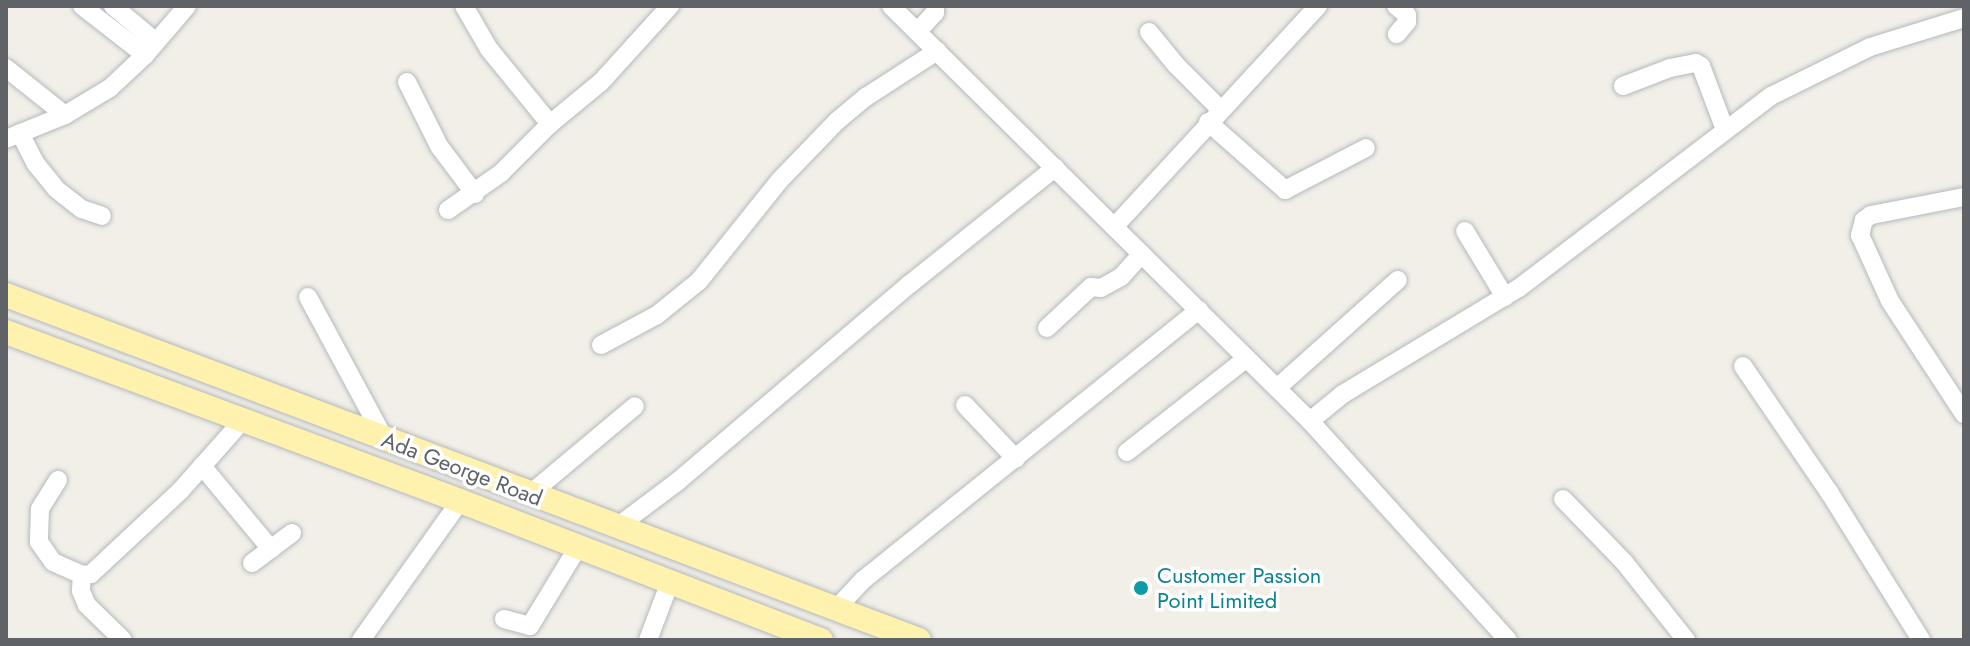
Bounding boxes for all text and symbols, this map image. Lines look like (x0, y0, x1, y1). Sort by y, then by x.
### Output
street label: Ada George Road (378, 426, 546, 512)
place label: Customer Passion Point Limited (1157, 562, 1321, 614)
marker: Customer Passion Point Limited (1132, 579, 1150, 597)

